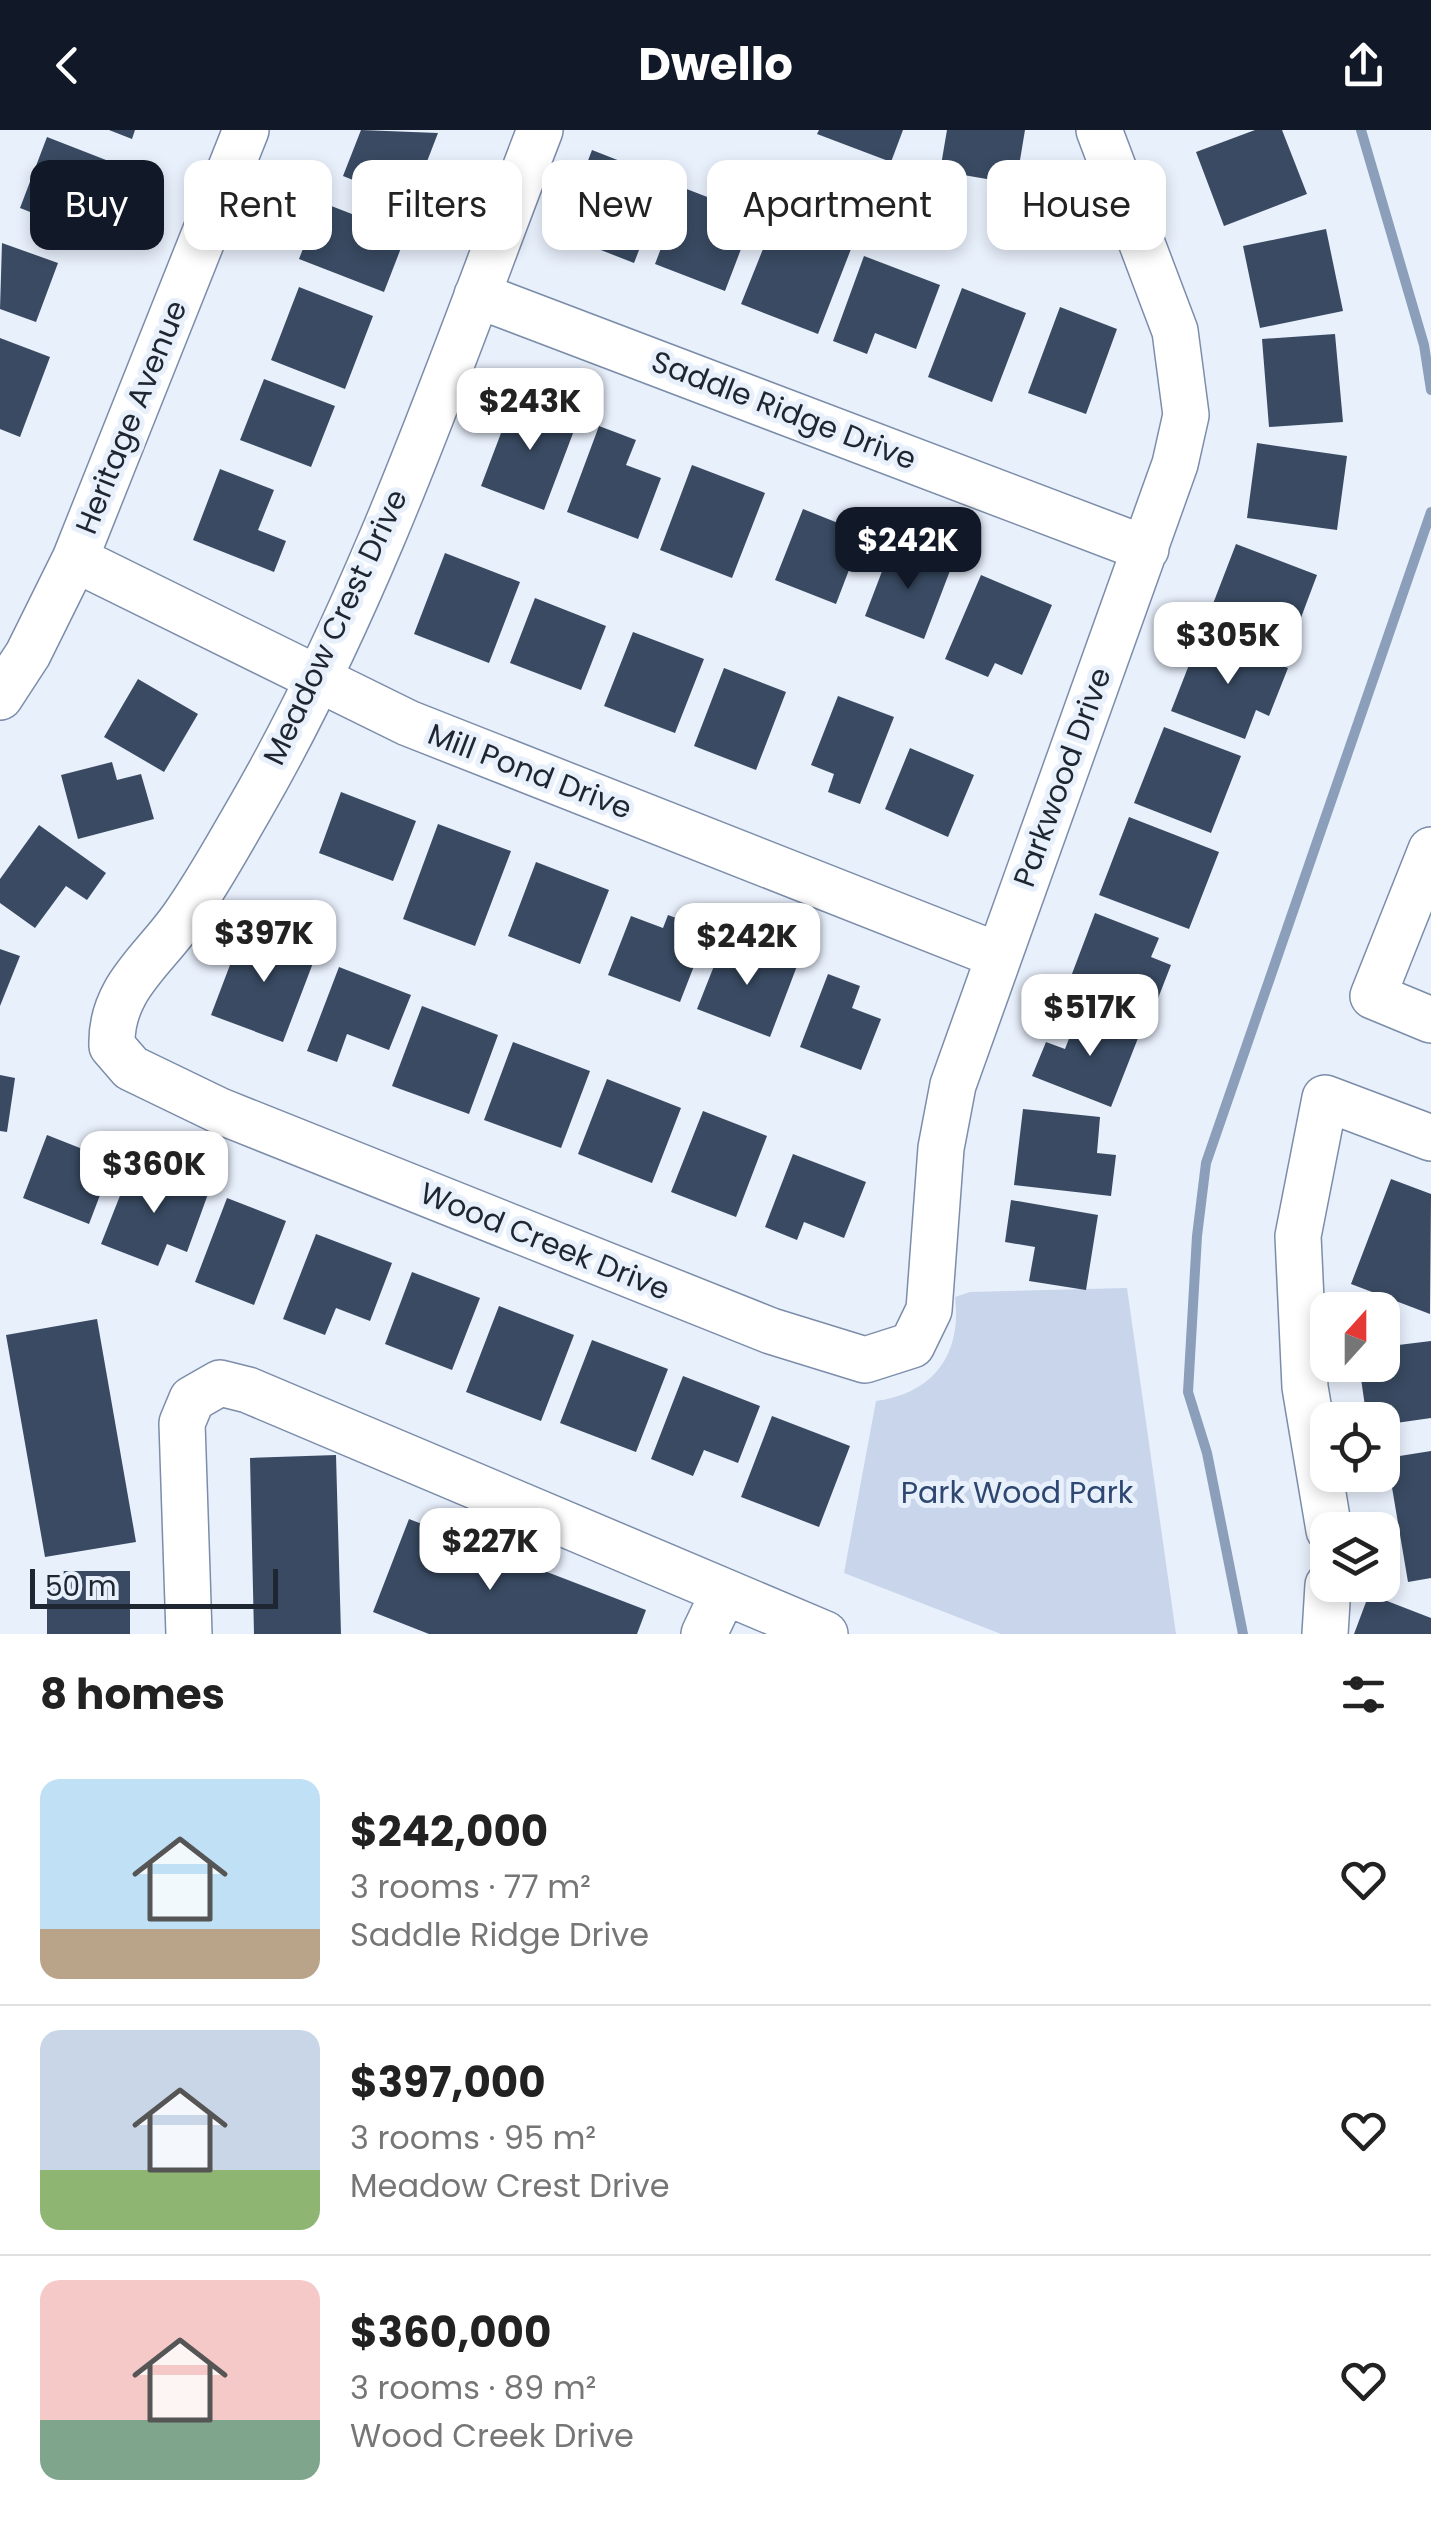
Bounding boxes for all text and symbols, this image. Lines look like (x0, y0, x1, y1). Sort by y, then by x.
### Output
text: Dwello (638, 33, 793, 96)
icon: back (40, 38, 95, 93)
icon: share (1336, 38, 1391, 93)
chip: Buy (30, 160, 164, 250)
chip: Rent (184, 160, 332, 250)
chip: Filters (352, 160, 522, 250)
chip: New (542, 160, 687, 250)
chip: Apartment (707, 160, 967, 250)
chip: House (987, 160, 1166, 250)
street label: Heritage Avenue (64, 294, 198, 540)
street label: Saddle Ridge Drive (645, 340, 923, 480)
pin: $243K (460, 368, 600, 453)
text: $243K (479, 378, 581, 423)
street label: Meadow Crest Drive (252, 482, 418, 772)
pin: $242K (838, 507, 978, 592)
text: $242K (857, 517, 959, 562)
pin: $305K (1158, 602, 1298, 687)
text: $305K (1176, 612, 1280, 657)
street label: Parkwood Drive (1002, 661, 1122, 893)
street label: Mill Pond Drive (422, 712, 638, 830)
pin: $397K (194, 900, 334, 985)
pin: $242K (677, 903, 817, 988)
text: $397K (214, 910, 314, 955)
text: $242K (696, 913, 798, 958)
pin: $517K (1020, 974, 1160, 1059)
text: $517K (1043, 984, 1137, 1029)
pin: $360K (84, 1131, 224, 1216)
text: $360K (102, 1141, 206, 1186)
street label: Wood Creek Drive (414, 1171, 676, 1311)
north arrow (1310, 1292, 1400, 1382)
map controls (1310, 1292, 1400, 1602)
button: locate (1310, 1402, 1400, 1492)
park label: Park Wood Park (901, 1471, 1134, 1514)
pin: $227K (420, 1508, 560, 1593)
button: layers (1310, 1512, 1400, 1602)
text: $227K (441, 1518, 539, 1563)
scale bar (30, 1564, 278, 1608)
text: 50 m (45, 1567, 116, 1606)
text: 8 homes (40, 1665, 225, 1724)
icon: filters (1336, 1667, 1391, 1722)
text: $242,000 (350, 1802, 548, 1861)
icon: home (120, 1819, 240, 1939)
icon: heart (1336, 1852, 1391, 1907)
text: 3 rooms · 77 m² (350, 1864, 591, 1909)
text: Saddle Ridge Drive (350, 1912, 649, 1957)
text: $397,000 (350, 2053, 546, 2112)
icon: home (120, 2070, 240, 2190)
icon: heart (1336, 2103, 1391, 2158)
text: 3 rooms · 95 m² (350, 2115, 596, 2160)
text: Meadow Crest Drive (350, 2163, 670, 2208)
text: $360,000 (350, 2303, 551, 2362)
icon: home (120, 2320, 240, 2440)
icon: heart (1336, 2353, 1391, 2408)
text: 3 rooms · 89 m² (350, 2365, 596, 2410)
text: Wood Creek Drive (350, 2413, 634, 2458)

